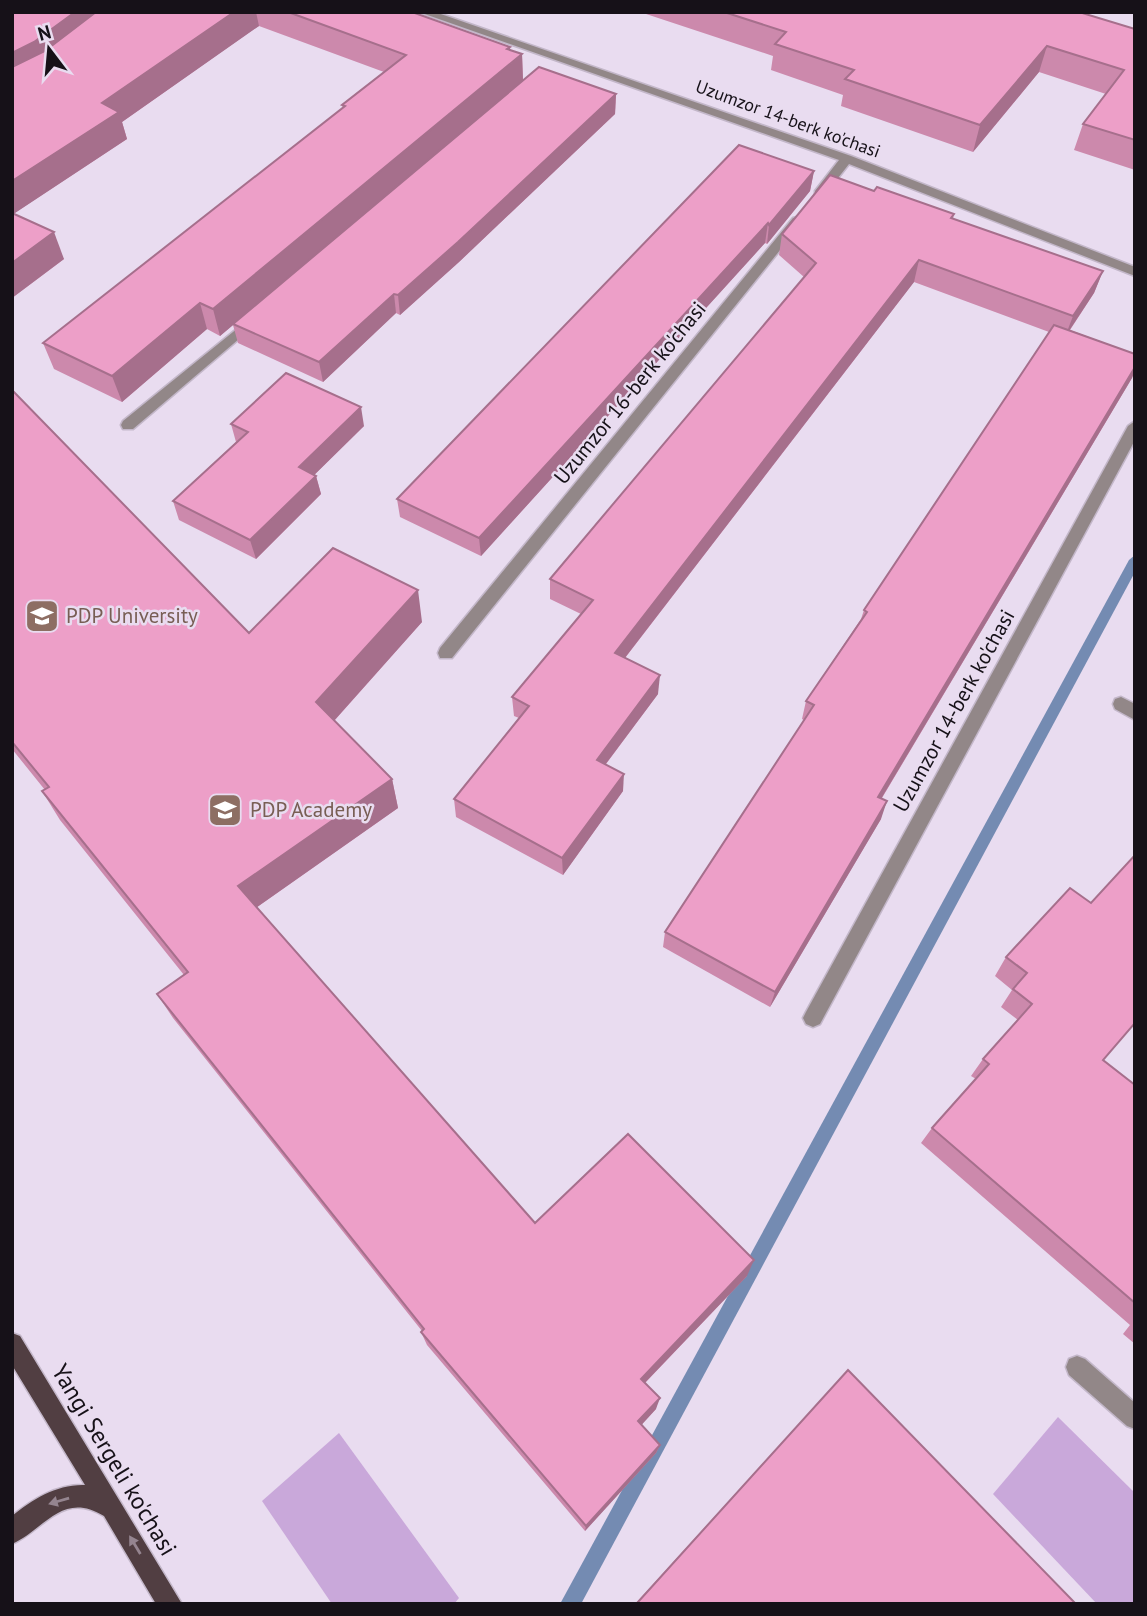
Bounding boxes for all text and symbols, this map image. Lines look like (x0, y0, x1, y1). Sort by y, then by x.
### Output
north arrow (14, 14, 84, 84)
text: N (35, 19, 54, 46)
street label: Uzumzor 14-berk ko'chasi (693, 74, 884, 163)
street label: Uzumzor 16-berk ko'chasi (548, 296, 712, 490)
school or university icon: PDP University (23, 597, 61, 635)
place label: PDP University (66, 602, 198, 629)
street label: Uzumzor 14-berk ko'chasi (887, 605, 1020, 817)
school or university icon: PDP Academy (206, 791, 244, 829)
place label: PDP Academy (250, 796, 372, 823)
street label: Yangi Sergeli ko'chasi (45, 1358, 184, 1561)
one-way arrow (48, 1497, 69, 1507)
one-way arrow (129, 1536, 141, 1555)

